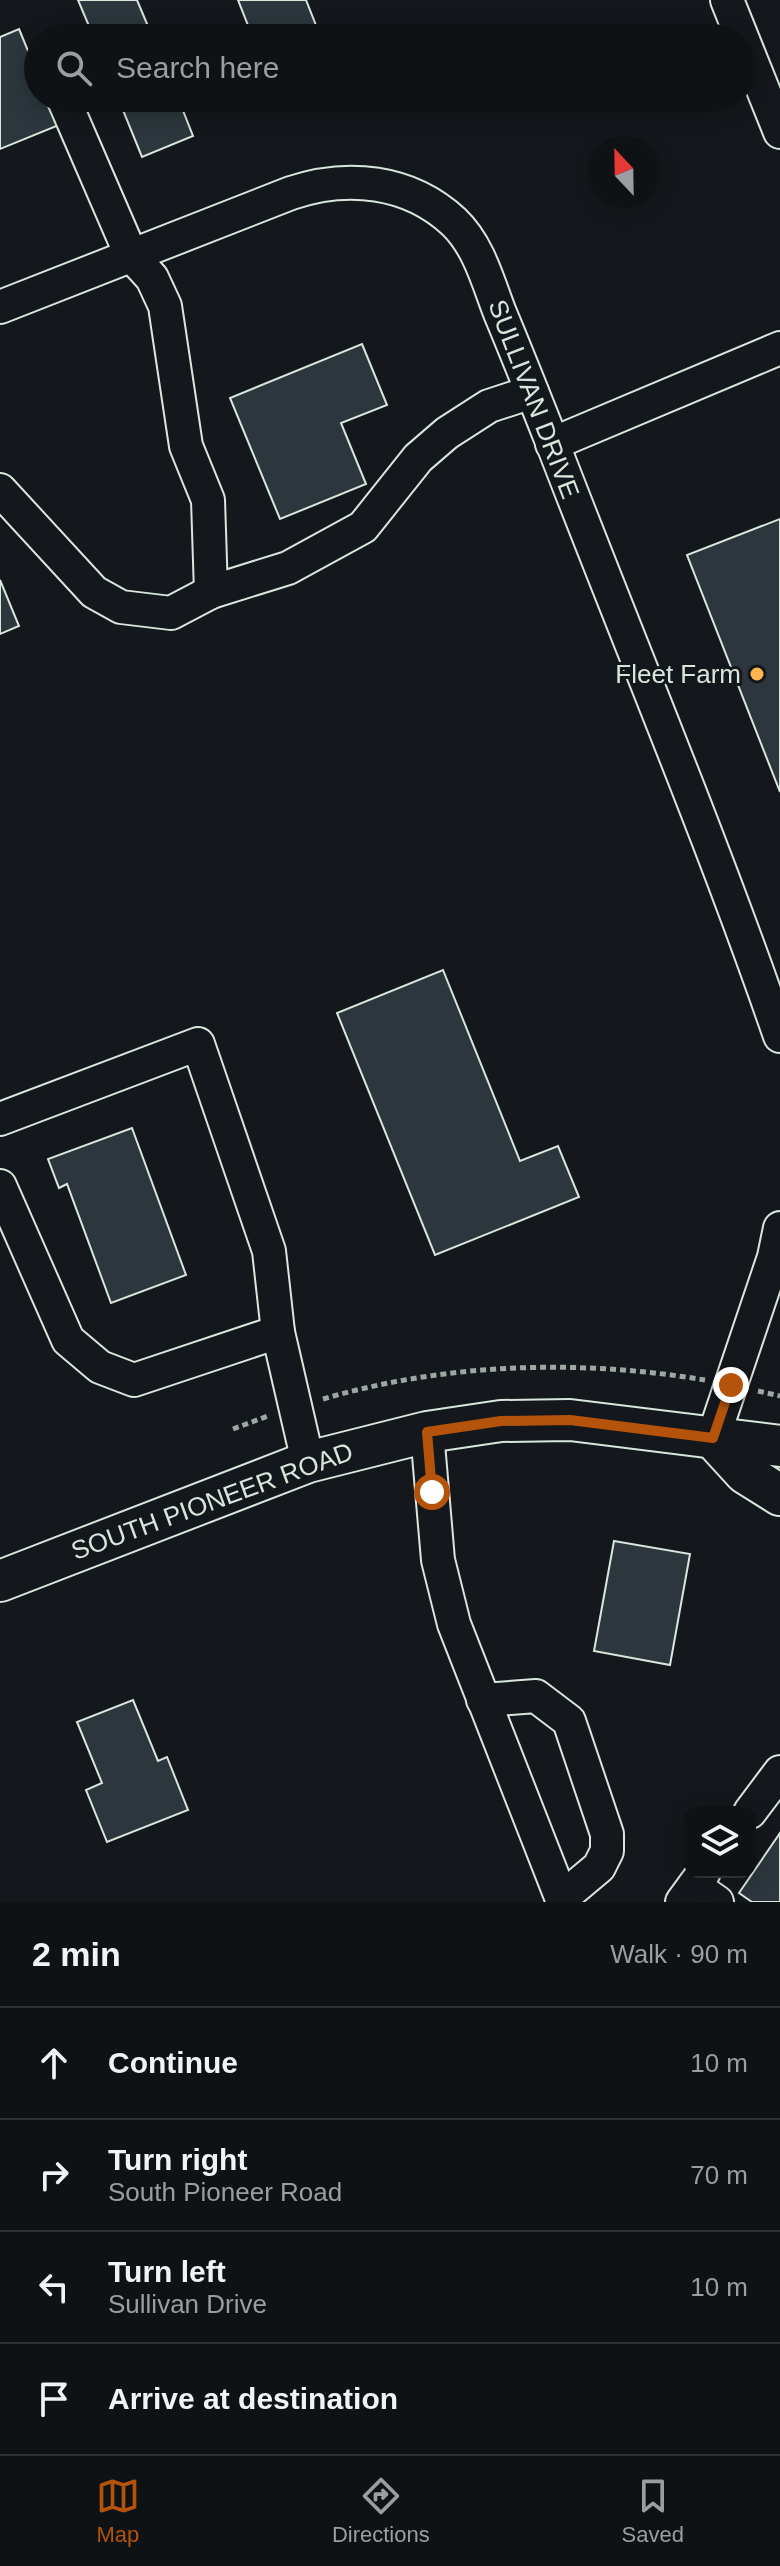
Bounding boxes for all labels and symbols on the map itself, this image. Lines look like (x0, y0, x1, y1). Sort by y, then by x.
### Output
north arrow (588, 136, 660, 208)
street label: SULLIVAN DRIVE (482, 295, 586, 503)
place label: Fleet Farm (615, 659, 741, 689)
marker: Fleet Farm (748, 665, 766, 683)
route end (713, 1367, 749, 1403)
street label: SOUTH PIONEER ROAD (67, 1436, 357, 1566)
route start (414, 1474, 450, 1510)

